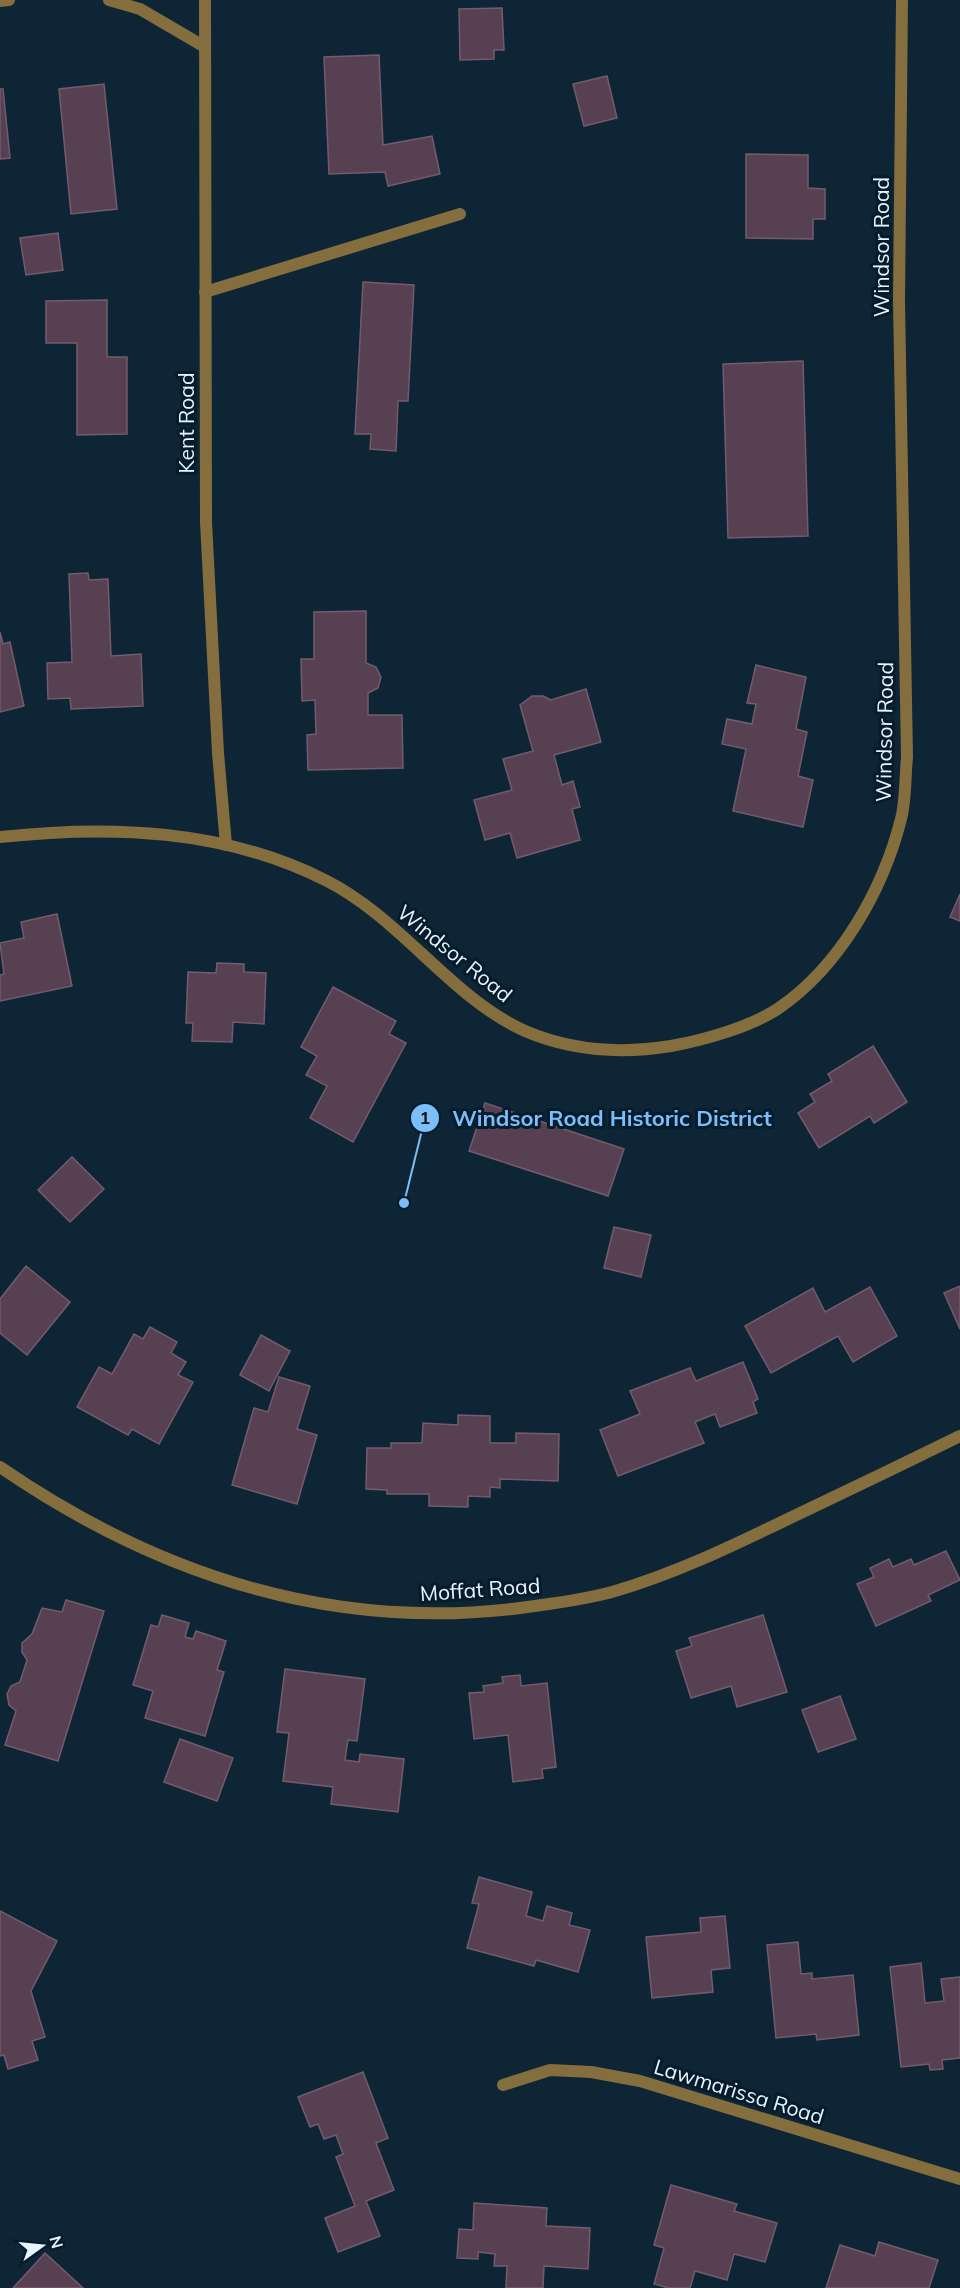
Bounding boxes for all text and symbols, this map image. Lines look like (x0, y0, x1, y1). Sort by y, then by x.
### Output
street label: Windsor Road (868, 177, 894, 317)
street label: Kent Road (173, 372, 199, 474)
street label: Windsor Road (870, 662, 898, 802)
street label: Windsor Road (392, 899, 518, 1007)
callout: Windsor Road Historic District (410, 1098, 783, 1138)
text: Windsor Road Historic District (452, 1104, 772, 1132)
text: 1 (420, 1106, 430, 1129)
street label: Moffat Road (419, 1572, 541, 1606)
street label: Lawmarissa Road (651, 2053, 827, 2129)
north arrow (12, 2216, 72, 2276)
text: N (45, 2234, 68, 2251)

